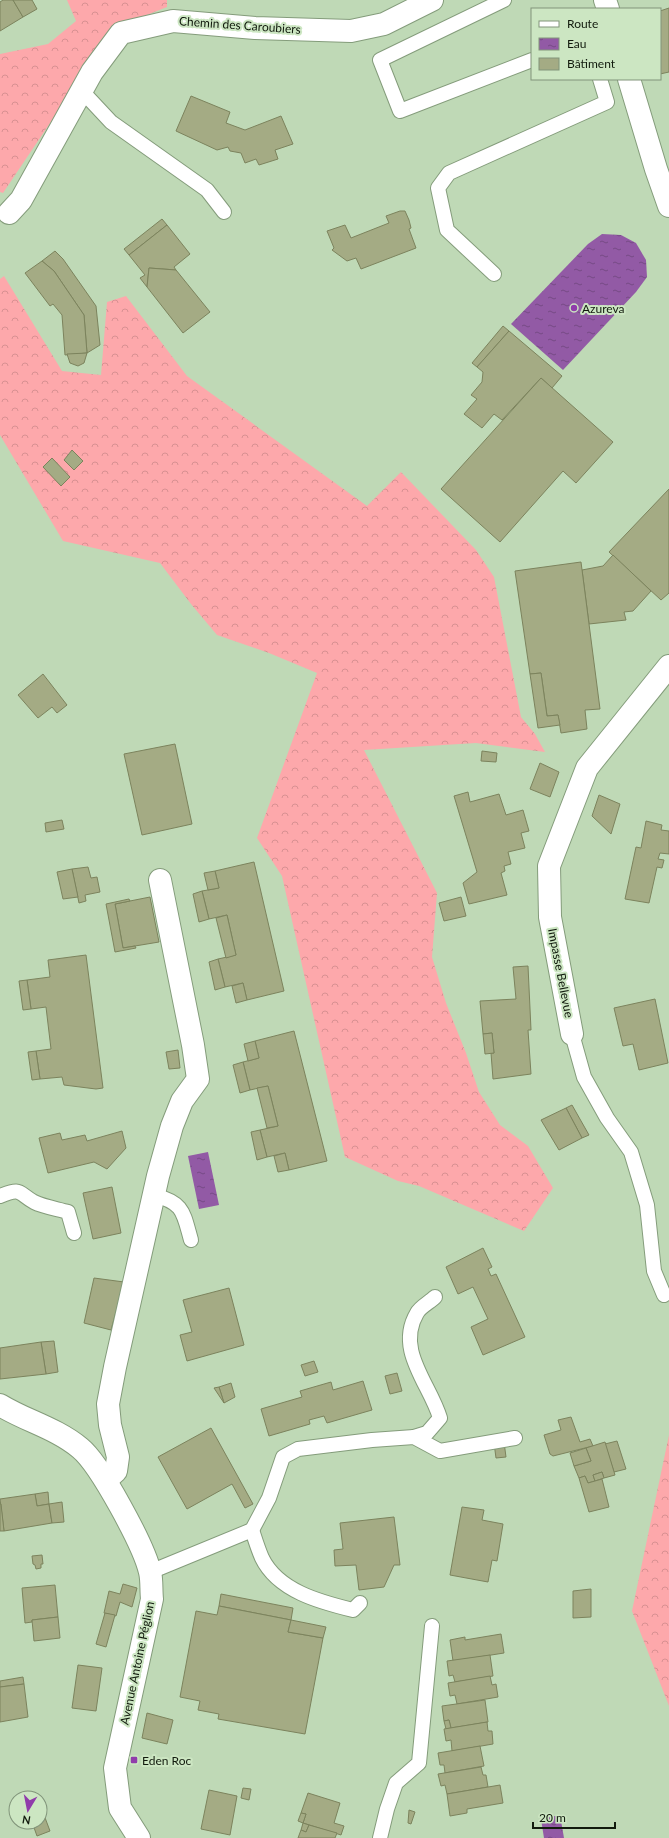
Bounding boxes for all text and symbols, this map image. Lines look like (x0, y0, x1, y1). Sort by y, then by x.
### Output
legend (531, 8, 661, 80)
street label: Chemin des Caroubiers (179, 13, 301, 37)
text: Route (567, 16, 598, 31)
text: Eau (567, 36, 587, 51)
text: Bâtiment (567, 56, 616, 71)
place label: Azureva (582, 301, 625, 316)
marker: Azureva (569, 303, 579, 313)
street label: Impasse Bellevue (545, 927, 577, 1019)
street label: Avenue Antoine Péglion (117, 1600, 157, 1726)
place label: Eden Roc (142, 1753, 191, 1768)
marker: Eden Roc (129, 1755, 139, 1765)
north arrow (8, 1790, 48, 1830)
scale bar (533, 1804, 615, 1830)
text: 20 m (539, 1810, 566, 1825)
text: N (21, 1813, 31, 1827)

